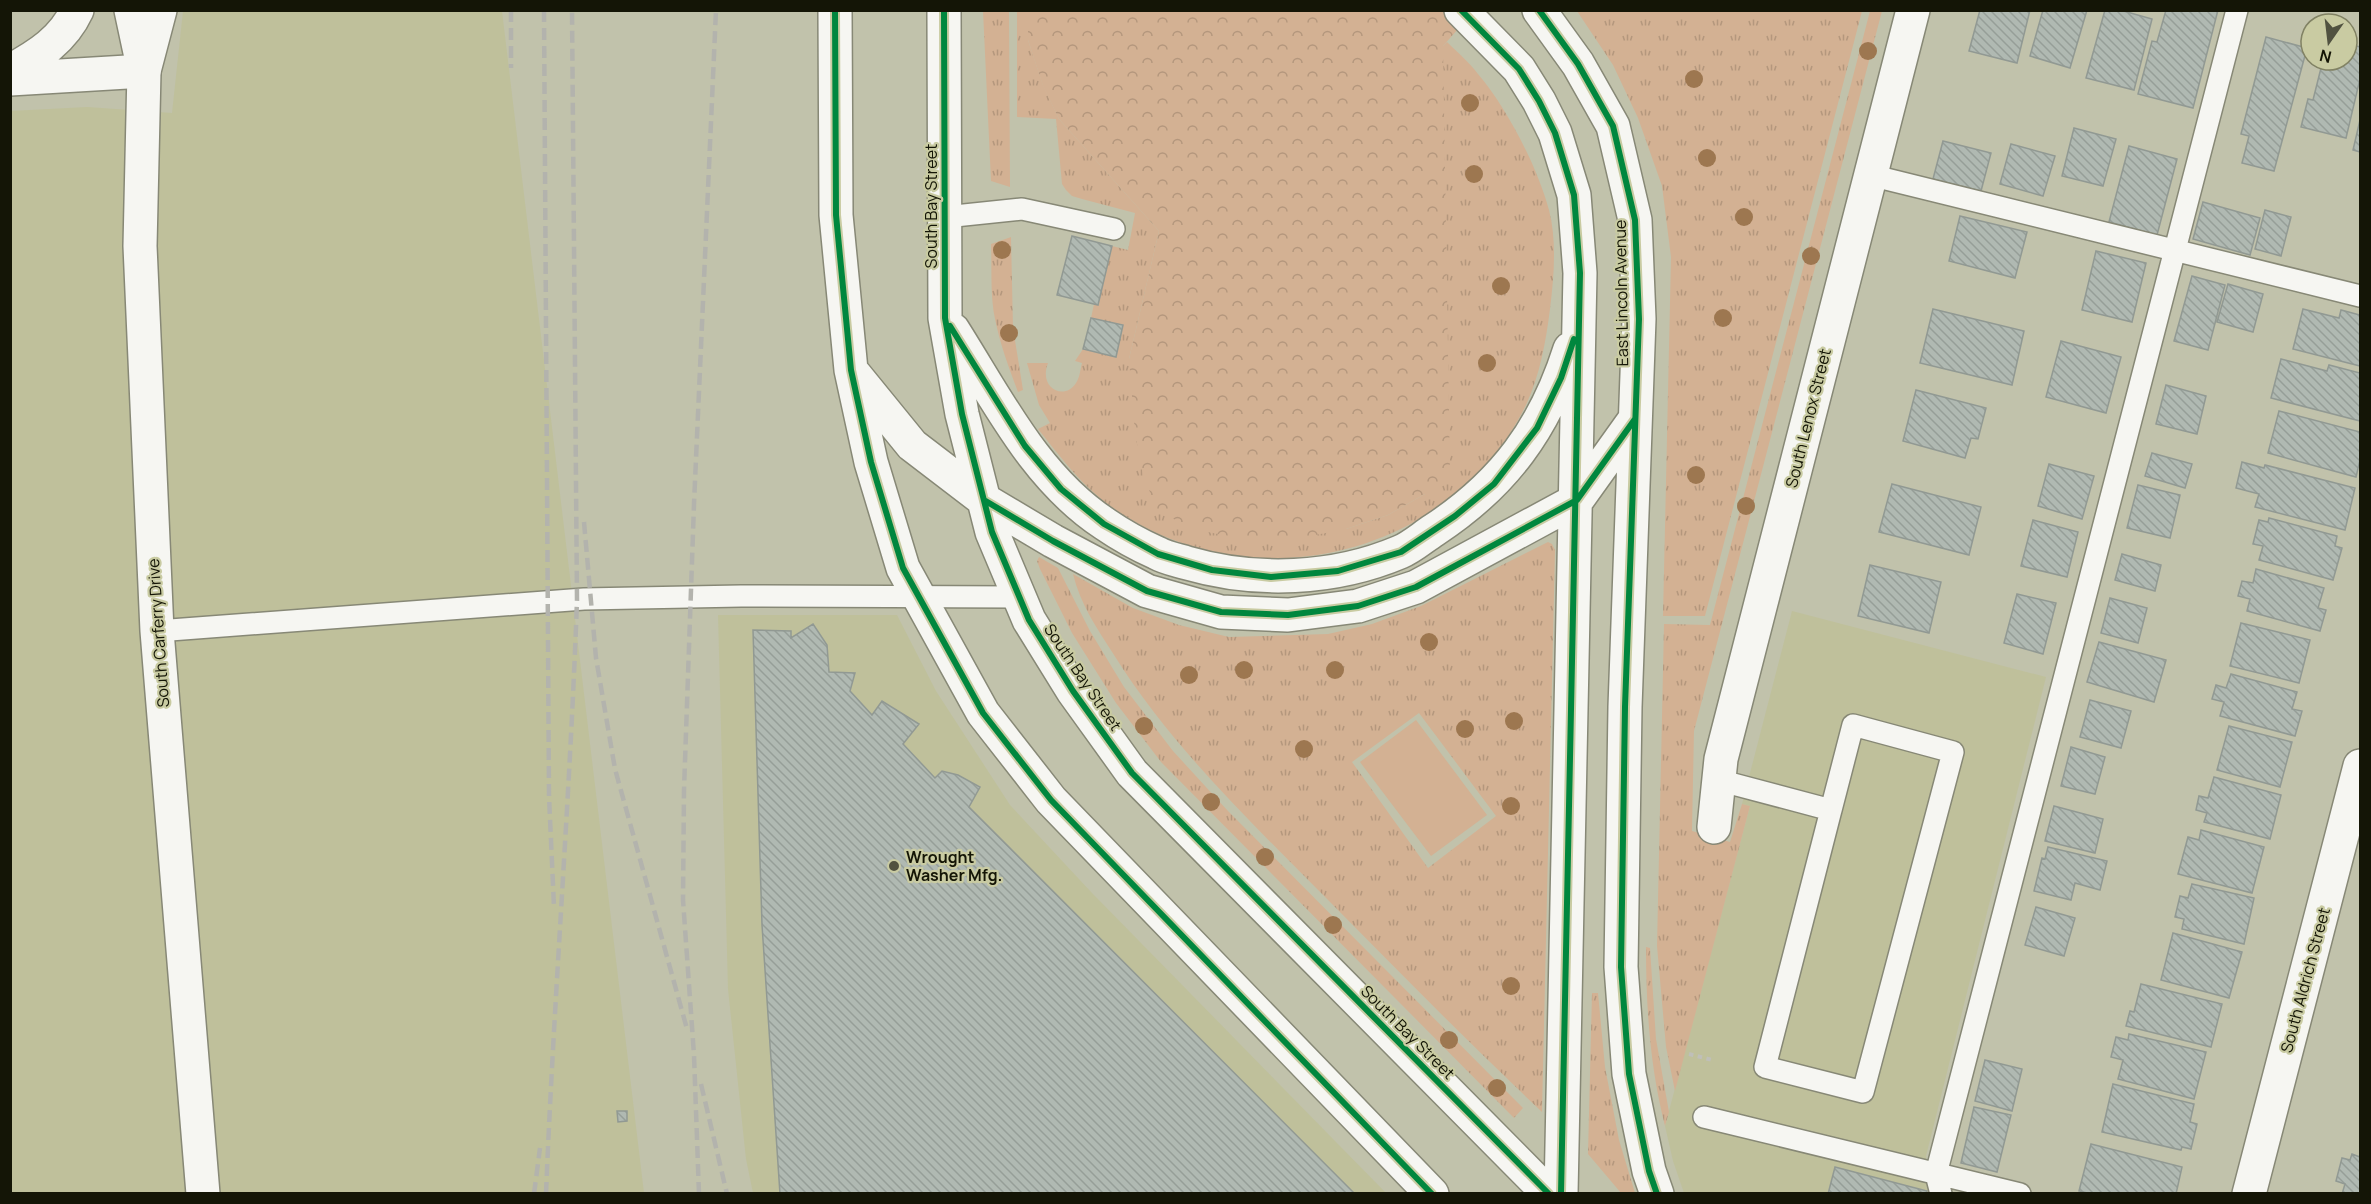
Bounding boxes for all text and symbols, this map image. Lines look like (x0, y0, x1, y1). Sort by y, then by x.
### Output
north arrow (2299, 12, 2359, 72)
text: N (2317, 44, 2334, 69)
street label: South Bay Street (920, 144, 942, 268)
street label: East Lincoln Avenue (1609, 219, 1633, 367)
street label: South Lenox Street (1780, 346, 1836, 490)
street label: South Carferry Drive (142, 558, 174, 708)
street label: South Bay Street (1039, 619, 1127, 735)
place label: Wrought Washer Mfg. (906, 846, 1002, 886)
marker: Wrought Washer Mfg. (887, 859, 901, 873)
street label: South Aldrich Street (2275, 905, 2335, 1055)
street label: South Bay Street (1356, 980, 1460, 1084)

